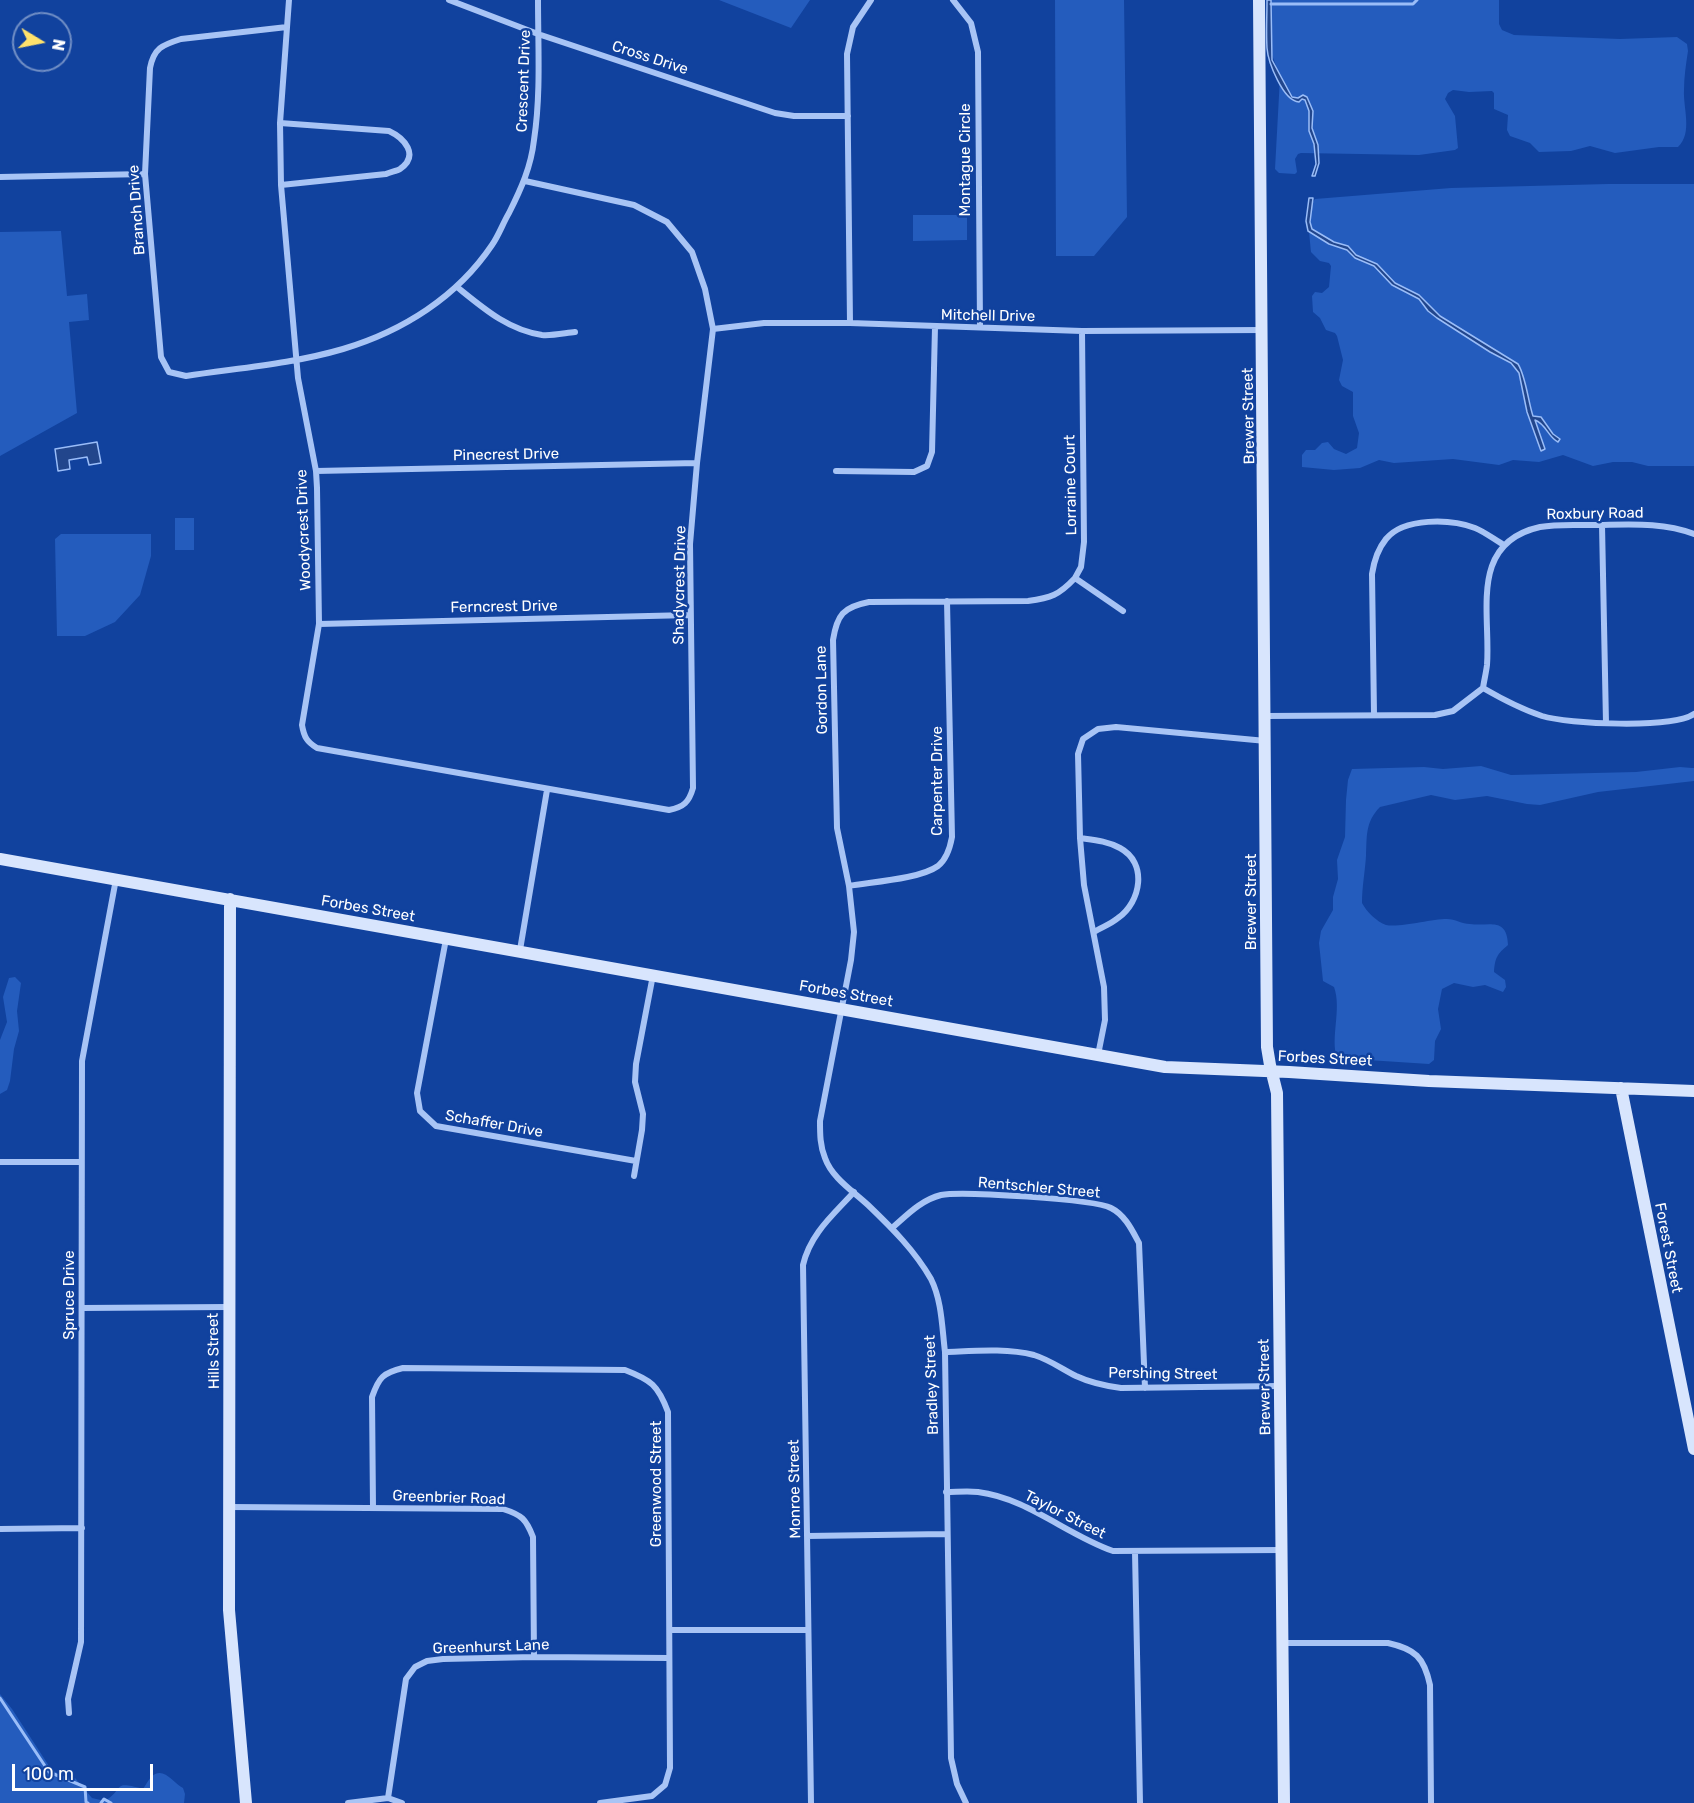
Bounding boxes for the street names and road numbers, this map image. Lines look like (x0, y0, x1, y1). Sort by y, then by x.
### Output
street label: Crescent Drive (513, 29, 535, 133)
street label: Cross Drive (610, 37, 690, 79)
street label: Montague Circle (957, 103, 975, 217)
street label: Branch Drive (125, 164, 149, 256)
street label: Mitchell Drive (941, 306, 1035, 326)
street label: Brewer Street (1239, 367, 1259, 465)
street label: Lorraine Court (1061, 435, 1081, 535)
street label: Pinecrest Drive (453, 445, 559, 465)
street label: Woodycrest Drive (293, 469, 315, 591)
street label: Roxbury Road (1546, 504, 1644, 524)
street label: Shadycrest Drive (670, 525, 690, 645)
street label: Ferncrest Drive (450, 597, 558, 617)
street label: Gordon Lane (812, 645, 832, 735)
street label: Carpenter Drive (929, 726, 947, 836)
street label: Brewer Street (1243, 854, 1261, 950)
street label: Forbes Street (320, 892, 416, 926)
street label: Forbes Street (798, 977, 894, 1011)
street label: Forbes Street (1277, 1048, 1373, 1070)
street label: Schaffer Drive (444, 1107, 544, 1141)
street label: Rentschler Street (977, 1174, 1101, 1202)
street label: Forest Street (1650, 1201, 1686, 1295)
street label: Spruce Drive (61, 1250, 79, 1340)
street label: Hills Street (204, 1313, 224, 1389)
street label: Bradley Street (921, 1335, 943, 1435)
street label: Brewer Street (1255, 1338, 1275, 1436)
street label: Pershing Street (1108, 1364, 1218, 1384)
street label: Greenwood Street (648, 1421, 666, 1547)
street label: Monroe Street (785, 1439, 805, 1539)
street label: Greenbrier Road (392, 1487, 506, 1509)
street label: Taylor Street (1021, 1487, 1109, 1543)
street label: Greenhurst Lane (432, 1636, 550, 1658)

